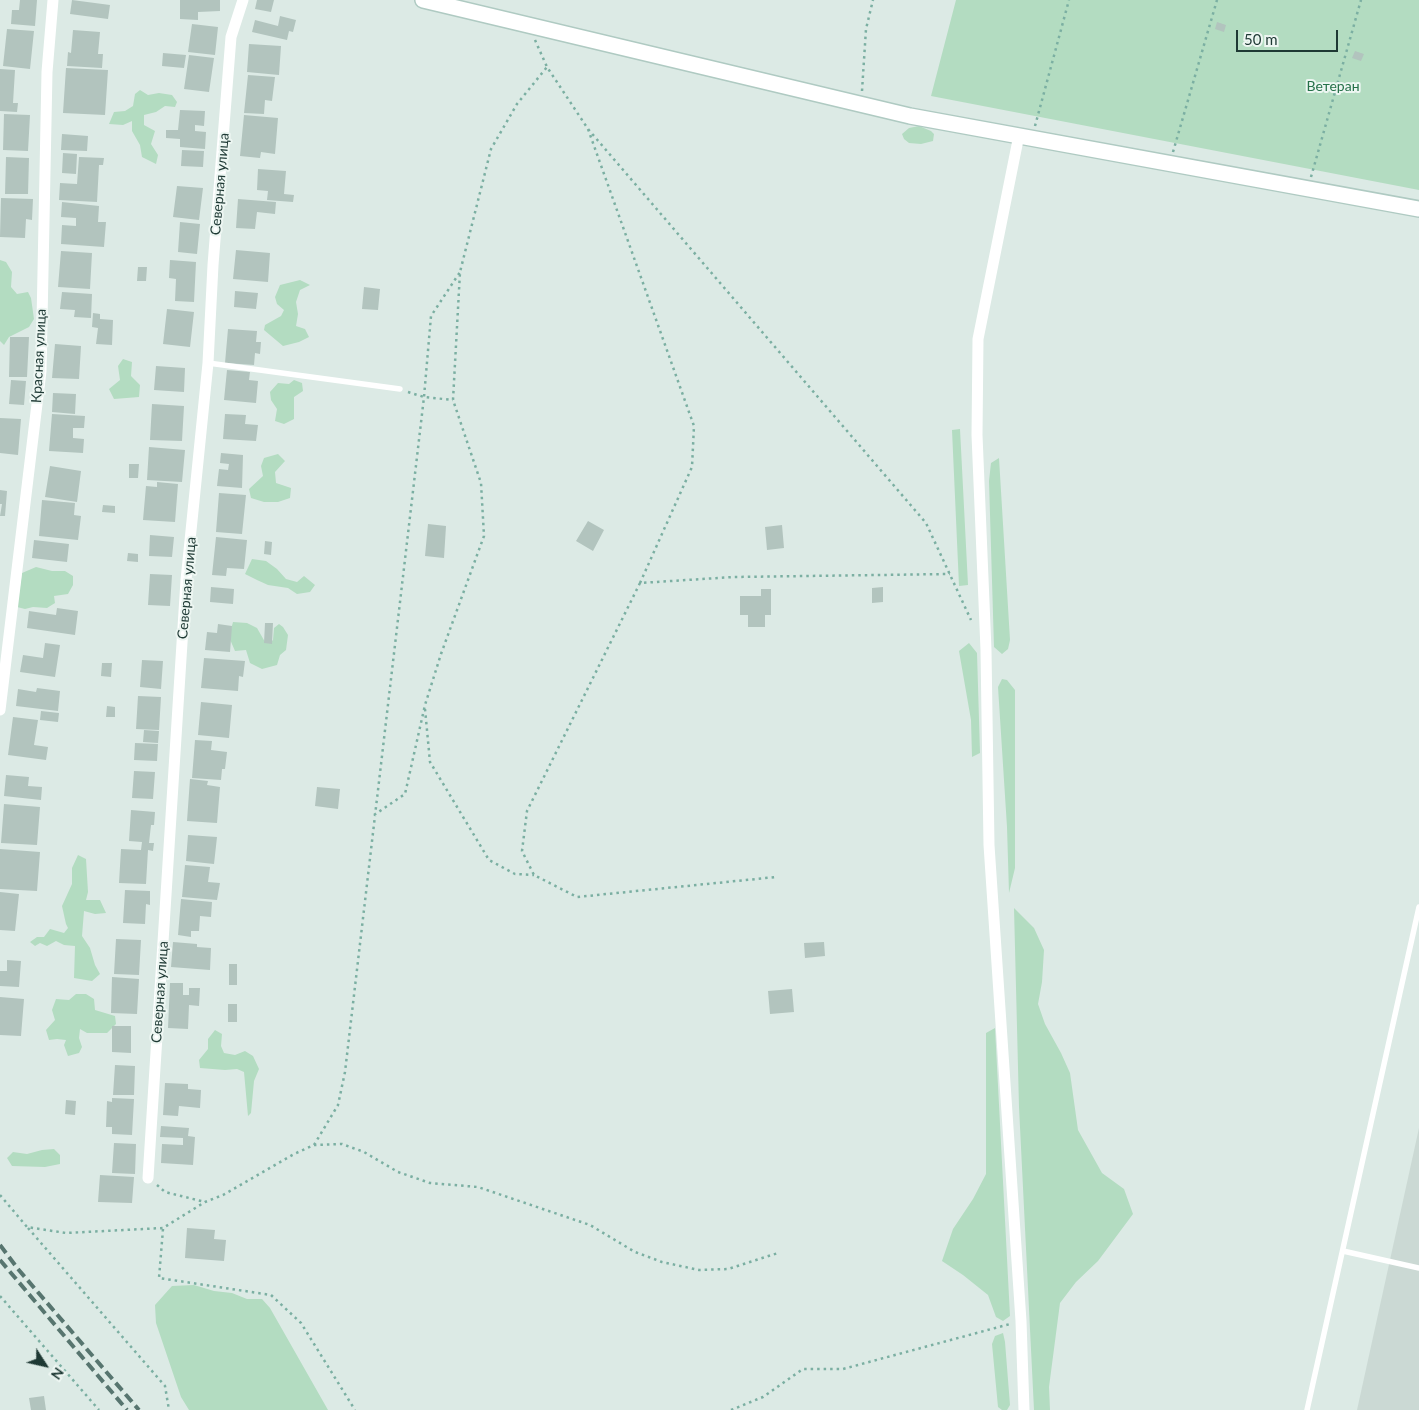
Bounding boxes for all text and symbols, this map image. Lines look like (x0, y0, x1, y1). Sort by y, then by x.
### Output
scale bar (1239, 20, 1342, 52)
text: 50 m (1244, 30, 1278, 48)
park label: Ветеран (1306, 78, 1360, 94)
street label: Северная улица (207, 132, 233, 236)
street label: Красная улица (28, 308, 50, 404)
street label: Северная улица (174, 536, 200, 640)
street label: Северная улица (148, 940, 172, 1044)
north arrow (20, 1340, 70, 1390)
text: N (48, 1365, 68, 1383)

